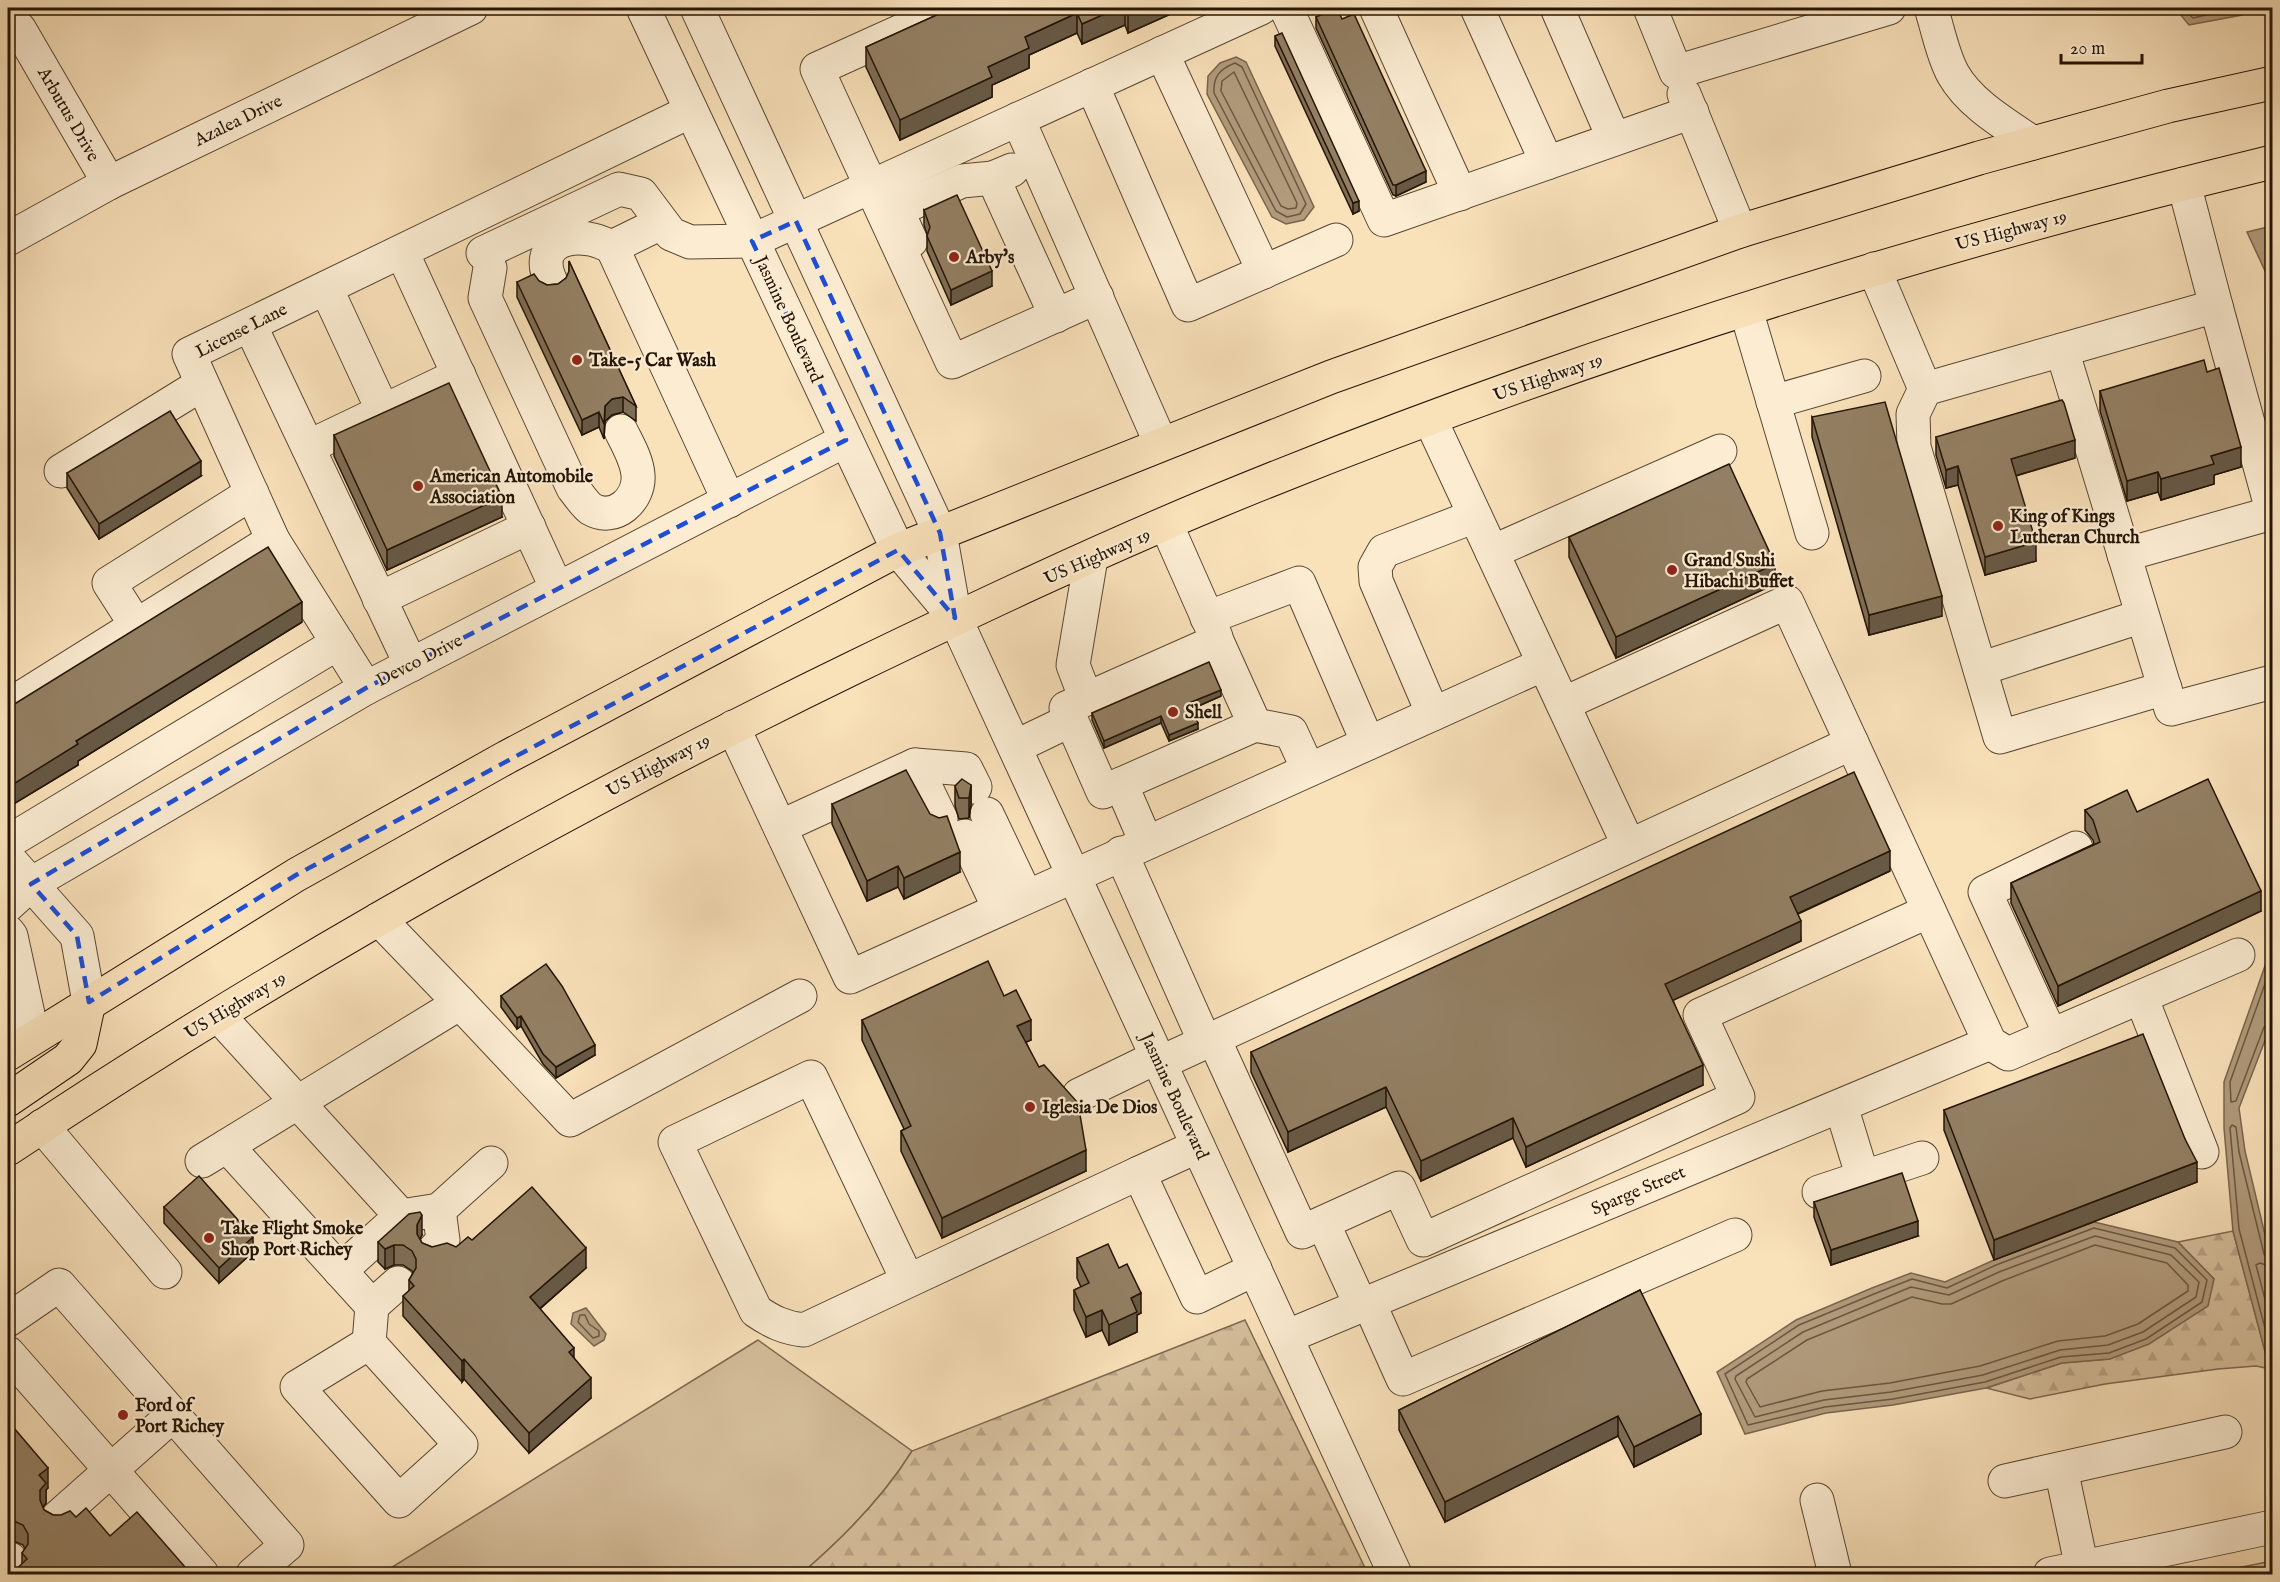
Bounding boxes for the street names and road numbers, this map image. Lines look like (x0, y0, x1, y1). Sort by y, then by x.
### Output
street label: Arbutus Drive (31, 63, 104, 166)
street label: Azalea Drive (190, 90, 286, 153)
street label: US Highway 19 (1953, 206, 2070, 257)
street label: Jasmine Boulevard (747, 251, 827, 387)
street label: License Lane (192, 298, 291, 364)
street label: US Highway 19 (1491, 349, 1606, 408)
street label: US Highway 19 (1041, 524, 1155, 591)
street label: Devco Drive (373, 630, 467, 693)
street label: US Highway 19 (603, 729, 715, 803)
street label: US Highway 19 (181, 967, 291, 1046)
street label: Jasmine Boulevard (1133, 1028, 1213, 1164)
street label: Sparge Street (1588, 1161, 1689, 1222)

